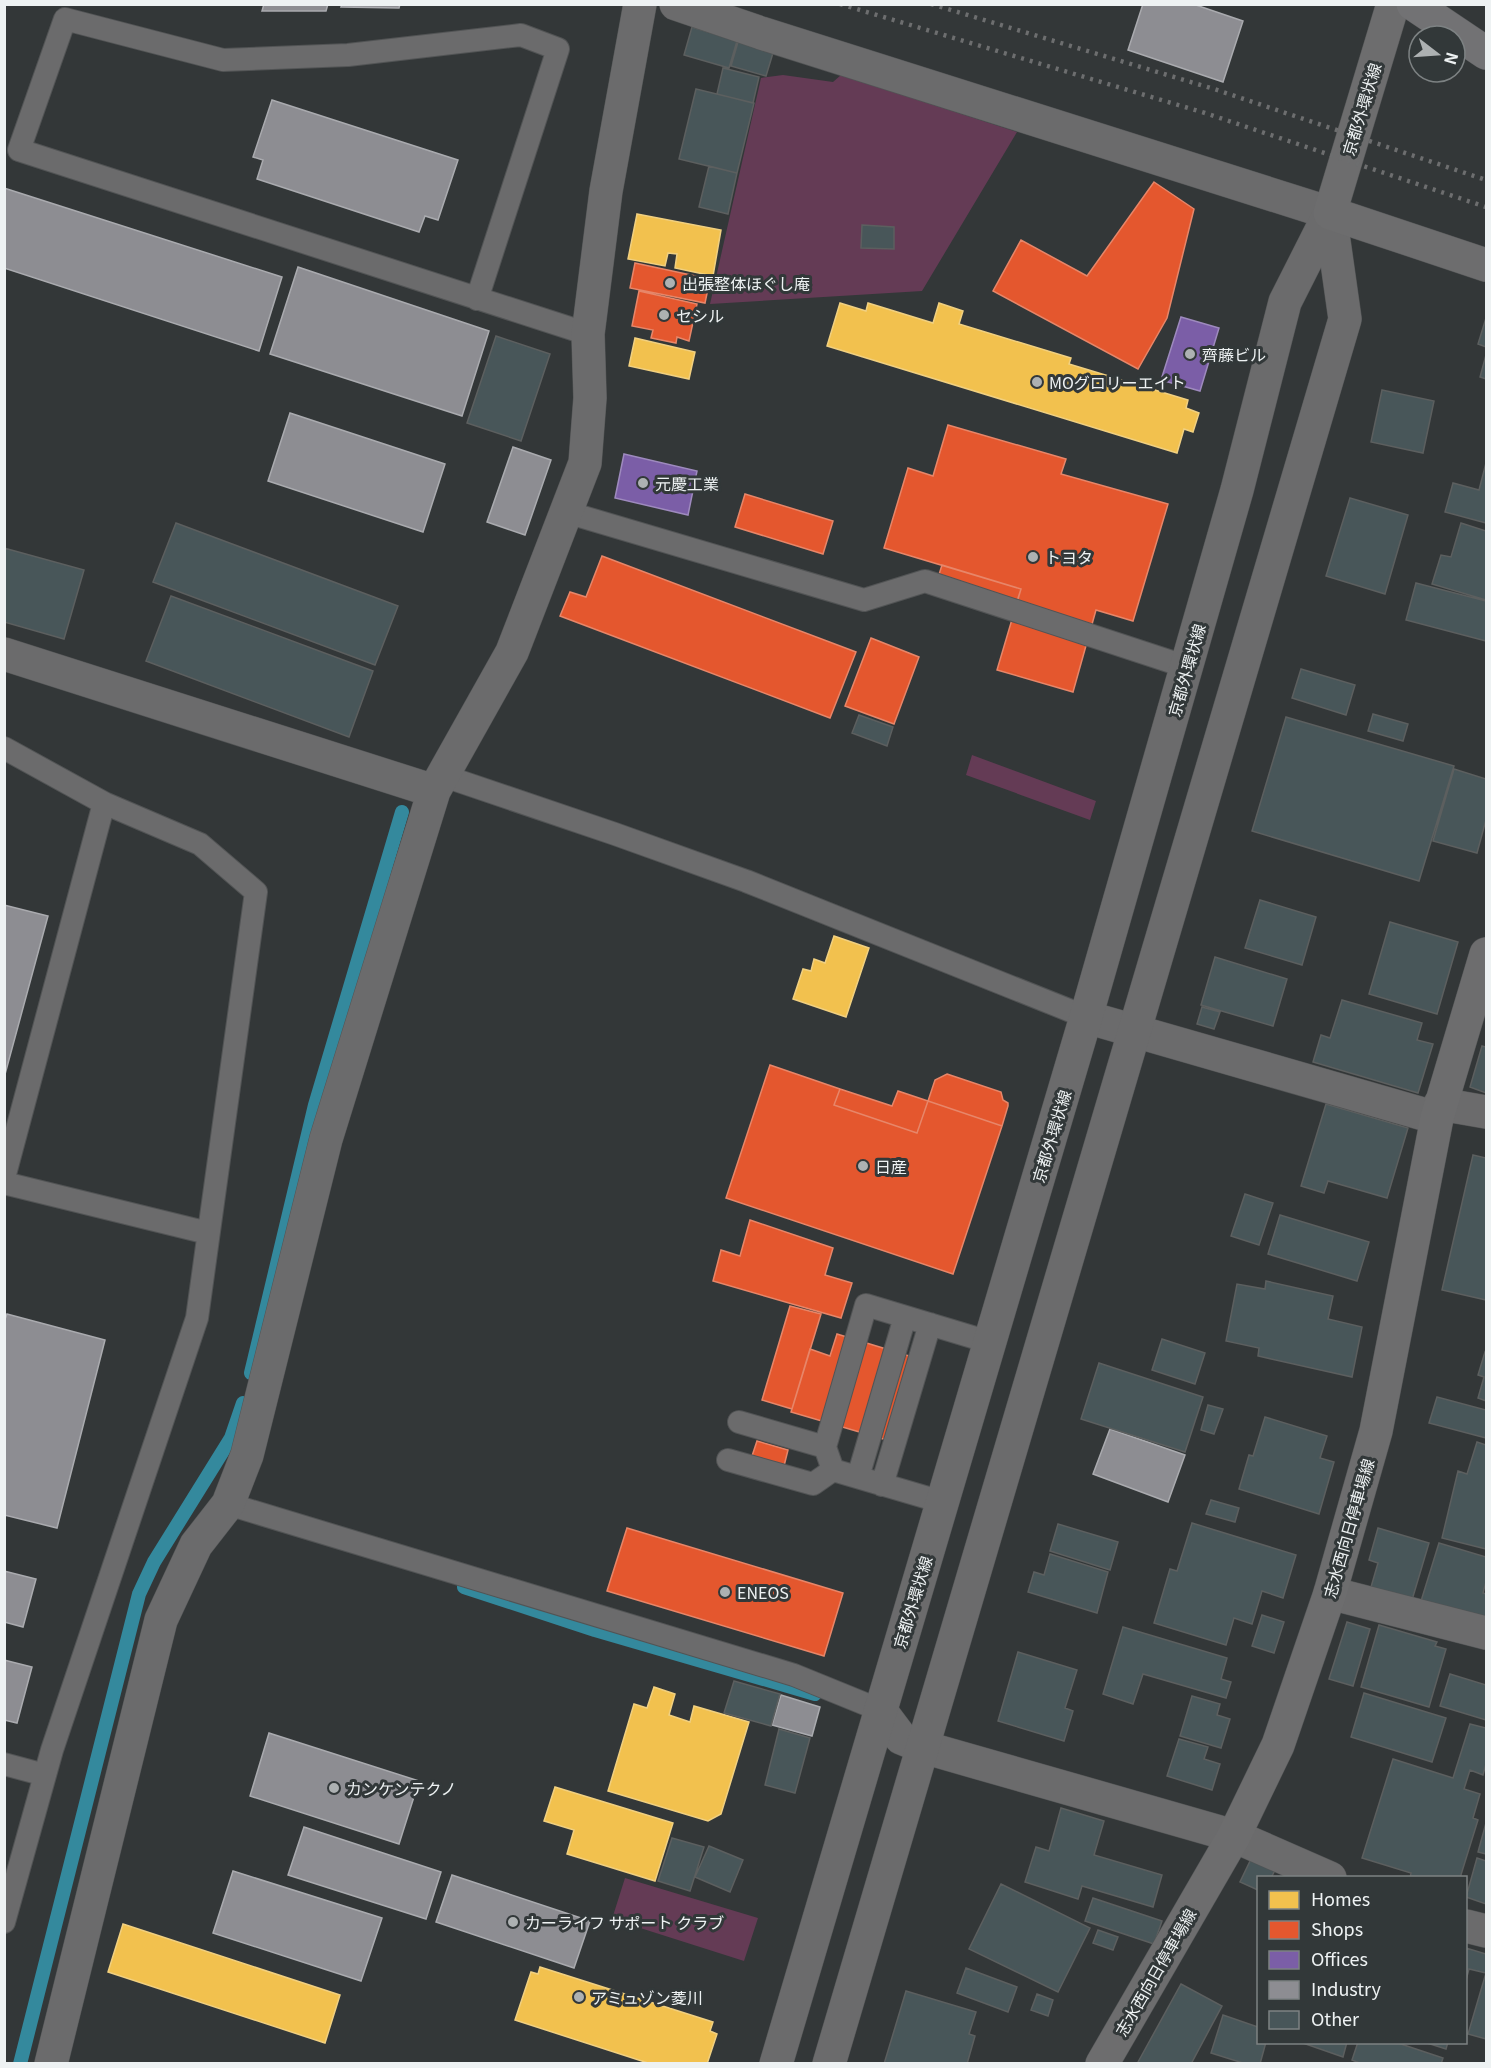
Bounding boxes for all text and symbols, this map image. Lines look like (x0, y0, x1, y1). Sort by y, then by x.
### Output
north arrow (1407, 24, 1467, 84)
text: N (1439, 49, 1466, 68)
street label: 京都外環状線 (1335, 60, 1387, 158)
place label: 出張整体ほぐし庵 (682, 271, 810, 295)
marker: 出張整体ほぐし庵 (663, 276, 677, 290)
place label: セシル (676, 303, 724, 327)
marker: セシル (657, 308, 671, 322)
place label: 齊藤ビル (1202, 342, 1266, 366)
marker: 齊藤ビル (1183, 347, 1197, 361)
place label: MOグロリーエイト (1049, 370, 1186, 394)
marker: MOグロリーエイト (1030, 375, 1044, 389)
place label: 元慶工業 (655, 471, 719, 495)
marker: 元慶工業 (636, 476, 650, 490)
place label: トヨタ (1045, 545, 1093, 569)
marker: トヨタ (1026, 550, 1040, 564)
street label: 京都外環状線 (1161, 621, 1211, 719)
street label: 京都外環状線 (1025, 1087, 1077, 1185)
place label: 日産 (875, 1154, 907, 1178)
marker: 日産 (856, 1159, 870, 1173)
street label: 志水西向日停車場線 (1317, 1455, 1379, 1601)
street label: 京都外環状線 (886, 1553, 938, 1651)
place label: ENEOS (737, 1580, 789, 1604)
marker: ENEOS (718, 1585, 732, 1599)
place label: カンケンテクノ (346, 1776, 457, 1800)
marker: カンケンテクノ (327, 1781, 341, 1795)
legend (1257, 1876, 1467, 2044)
text: Homes (1311, 1885, 1370, 1911)
street label: 志水西向日停車場線 (1109, 1904, 1201, 2040)
place label: カーライフ サポート クラブ (525, 1910, 724, 1934)
marker: カーライフ サポート クラブ (506, 1915, 520, 1929)
text: Shops (1311, 1915, 1363, 1941)
text: Offices (1311, 1945, 1368, 1971)
text: Industry (1311, 1975, 1382, 2001)
place label: アミュゾン菱川 (591, 1985, 703, 2009)
marker: アミュゾン菱川 (572, 1990, 586, 2004)
text: Other (1311, 2005, 1360, 2031)

